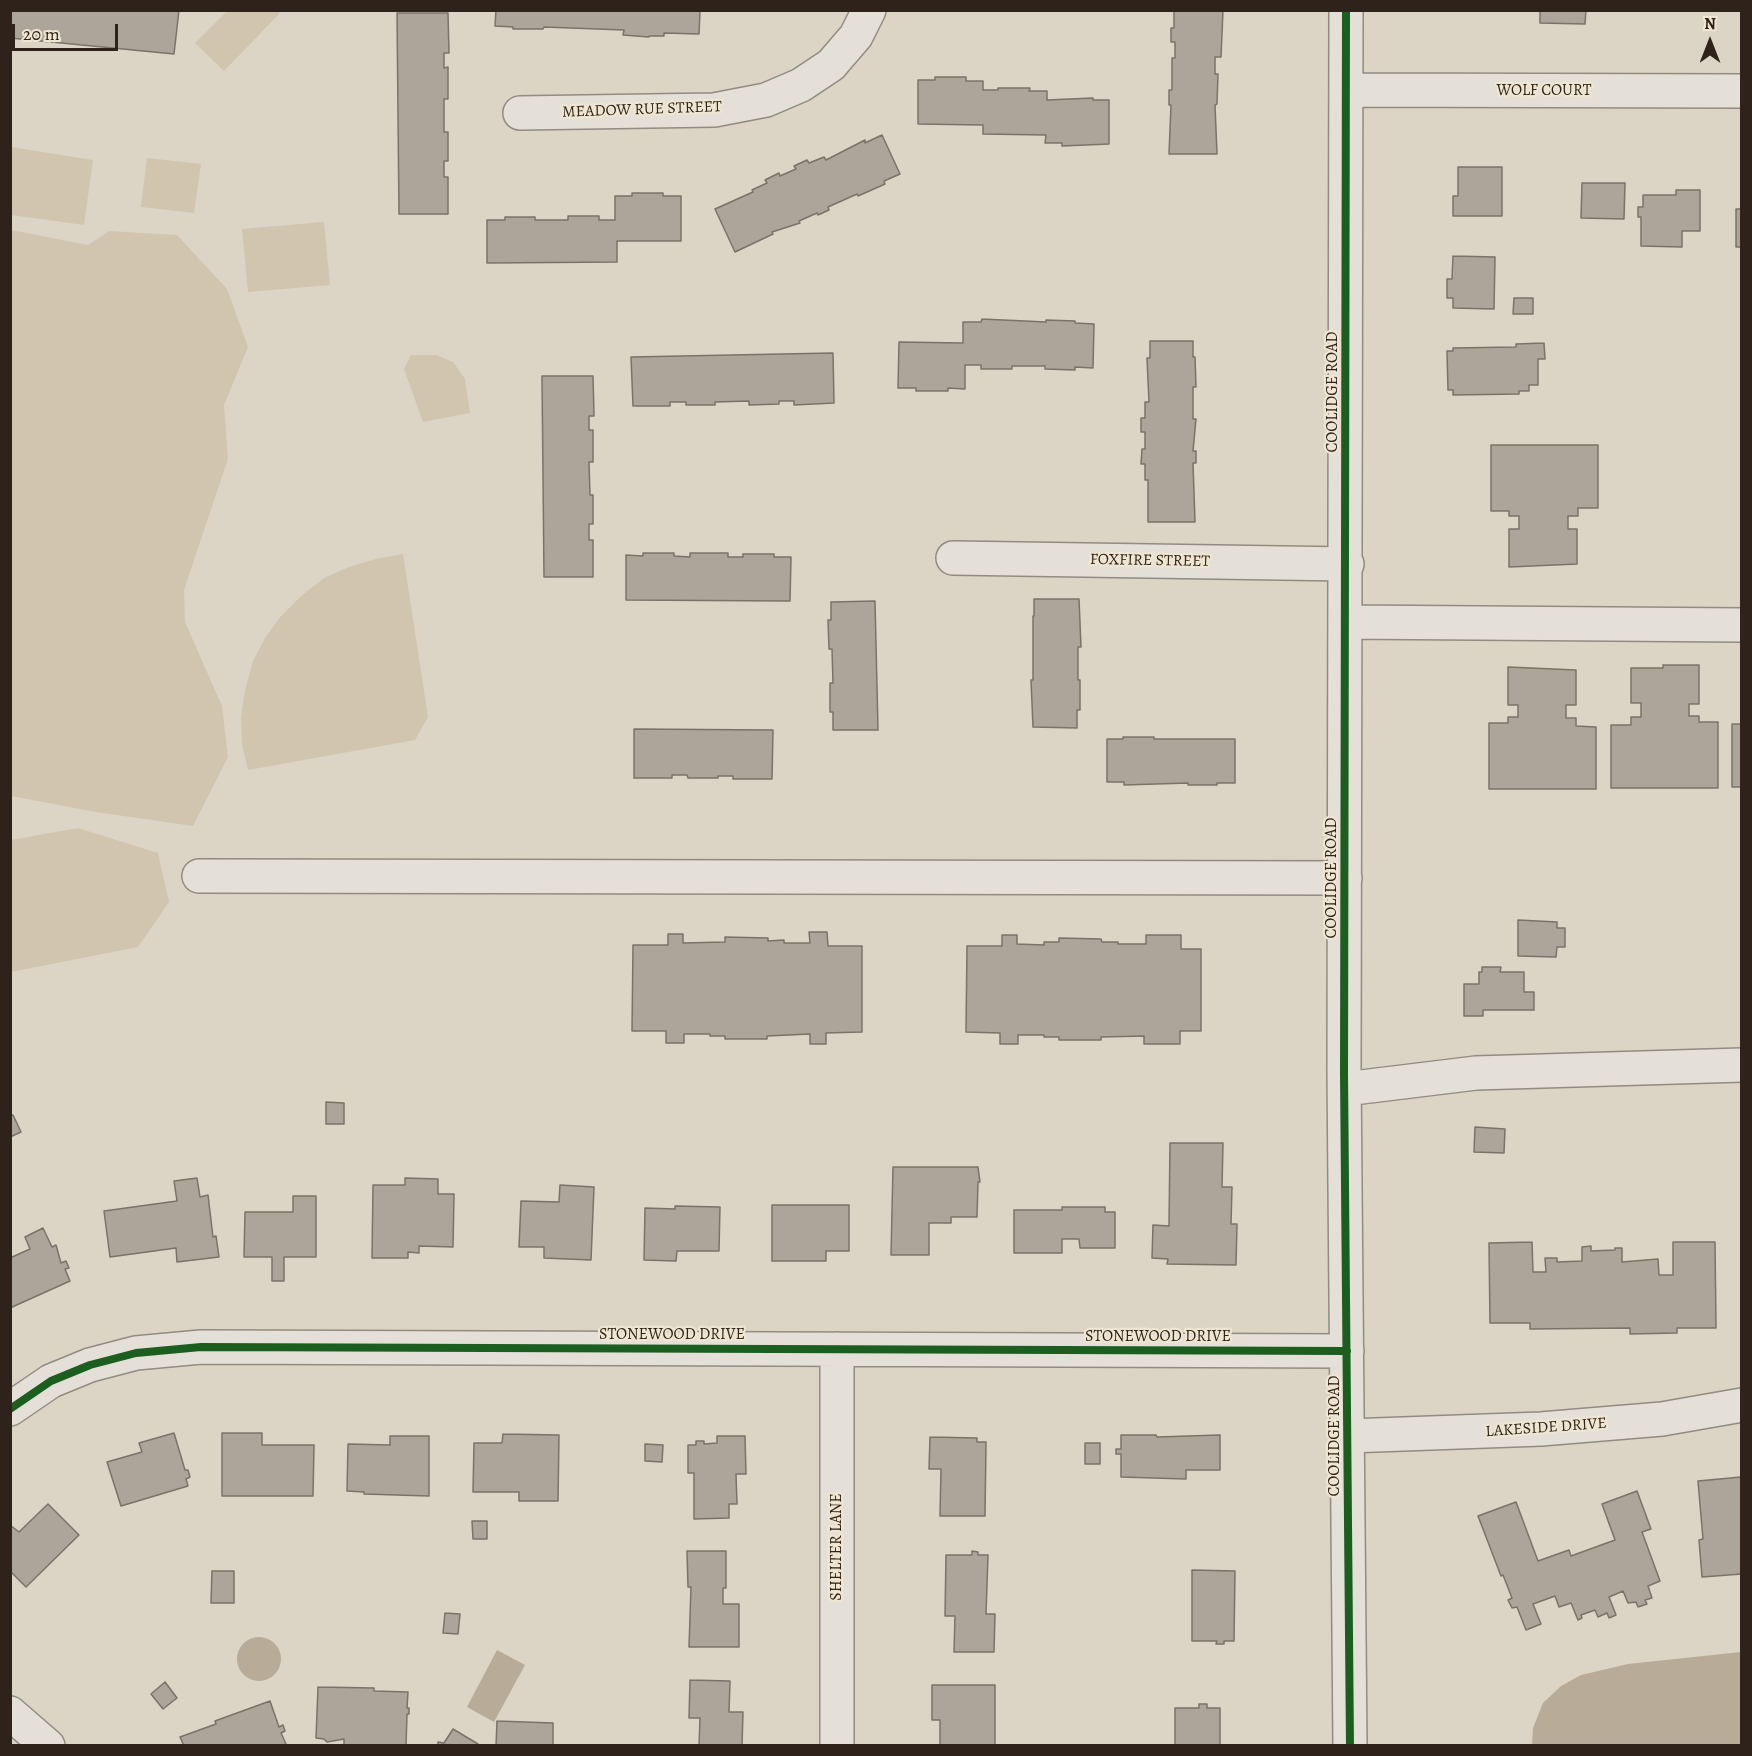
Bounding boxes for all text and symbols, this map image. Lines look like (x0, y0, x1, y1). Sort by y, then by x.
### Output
scale bar (15, 12, 122, 50)
north arrow (1680, 12, 1740, 72)
text: N (1704, 13, 1716, 35)
text: 20 m (23, 22, 60, 46)
street label: WOLF COURT (1497, 81, 1591, 101)
street label: MEADOW RUE STREET (562, 98, 722, 122)
street label: COOLIDGE ROAD (1323, 331, 1343, 453)
street label: FOXFIRE STREET (1090, 550, 1210, 572)
street label: COOLIDGE ROAD (1322, 817, 1342, 939)
street label: STONEWOOD DRIVE (599, 1325, 745, 1345)
street label: STONEWOOD DRIVE (1085, 1327, 1231, 1347)
street label: COOLIDGE ROAD (1325, 1375, 1345, 1497)
street label: LAKESIDE DRIVE (1485, 1414, 1607, 1442)
street label: SHELTER LANE (827, 1493, 847, 1601)

